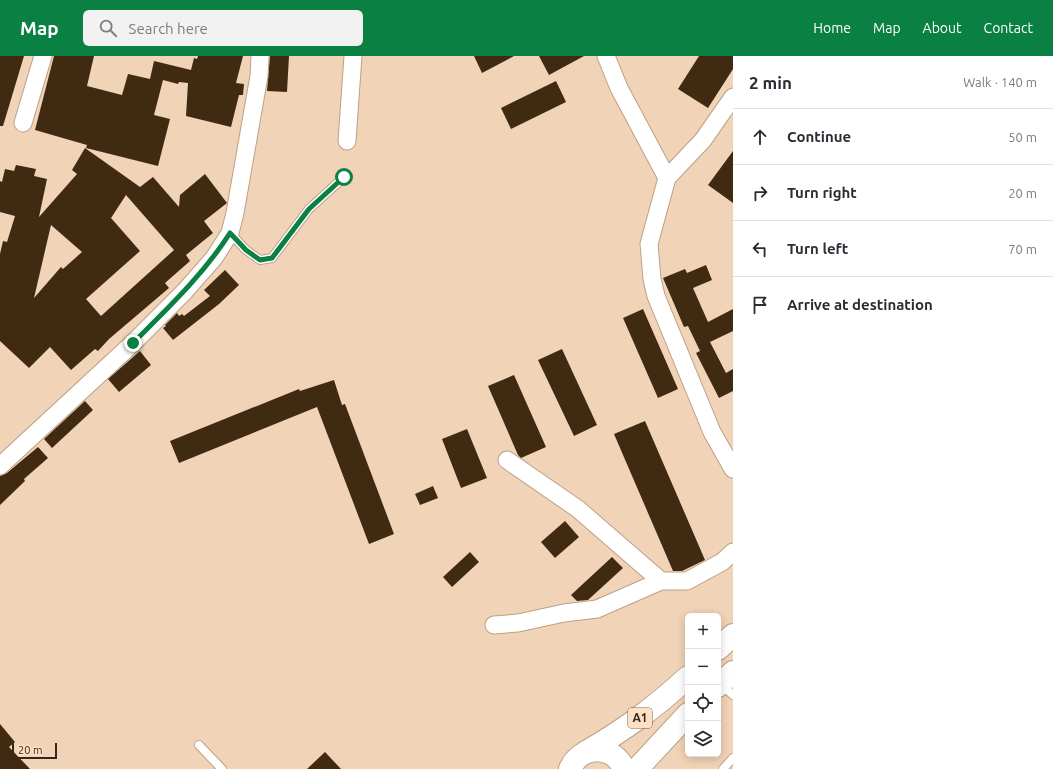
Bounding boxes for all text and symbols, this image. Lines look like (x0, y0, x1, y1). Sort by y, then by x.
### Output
search box (83, 10, 363, 46)
text: Map (20, 17, 59, 39)
icon: search (97, 17, 119, 39)
text: Search here (129, 20, 208, 37)
text: Home (813, 20, 851, 36)
text: Map (873, 20, 901, 36)
text: About (923, 20, 962, 36)
text: Contact (984, 20, 1033, 36)
text: 2 min (749, 73, 792, 92)
text: Walk · 140 m (963, 75, 1037, 89)
icon: ahead (749, 126, 771, 148)
text: Continue (787, 128, 851, 145)
text: 50 m (1008, 130, 1037, 144)
route start (335, 168, 353, 186)
icon: right (749, 182, 771, 204)
text: Turn right (787, 184, 857, 201)
text: 20 m (1008, 186, 1037, 200)
icon: left (749, 238, 771, 260)
text: Turn left (787, 240, 848, 257)
text: 70 m (1008, 242, 1037, 256)
icon: arrive (749, 294, 771, 316)
text: Arrive at destination (787, 296, 933, 313)
route end (124, 334, 142, 352)
map controls (685, 613, 721, 757)
button: + (685, 613, 721, 649)
button: − (685, 649, 721, 685)
button: locate (685, 685, 721, 721)
road number: A1 (628, 708, 652, 728)
button: layers (685, 721, 721, 757)
scale bar (12, 741, 57, 760)
text: 20 m (18, 744, 42, 756)

